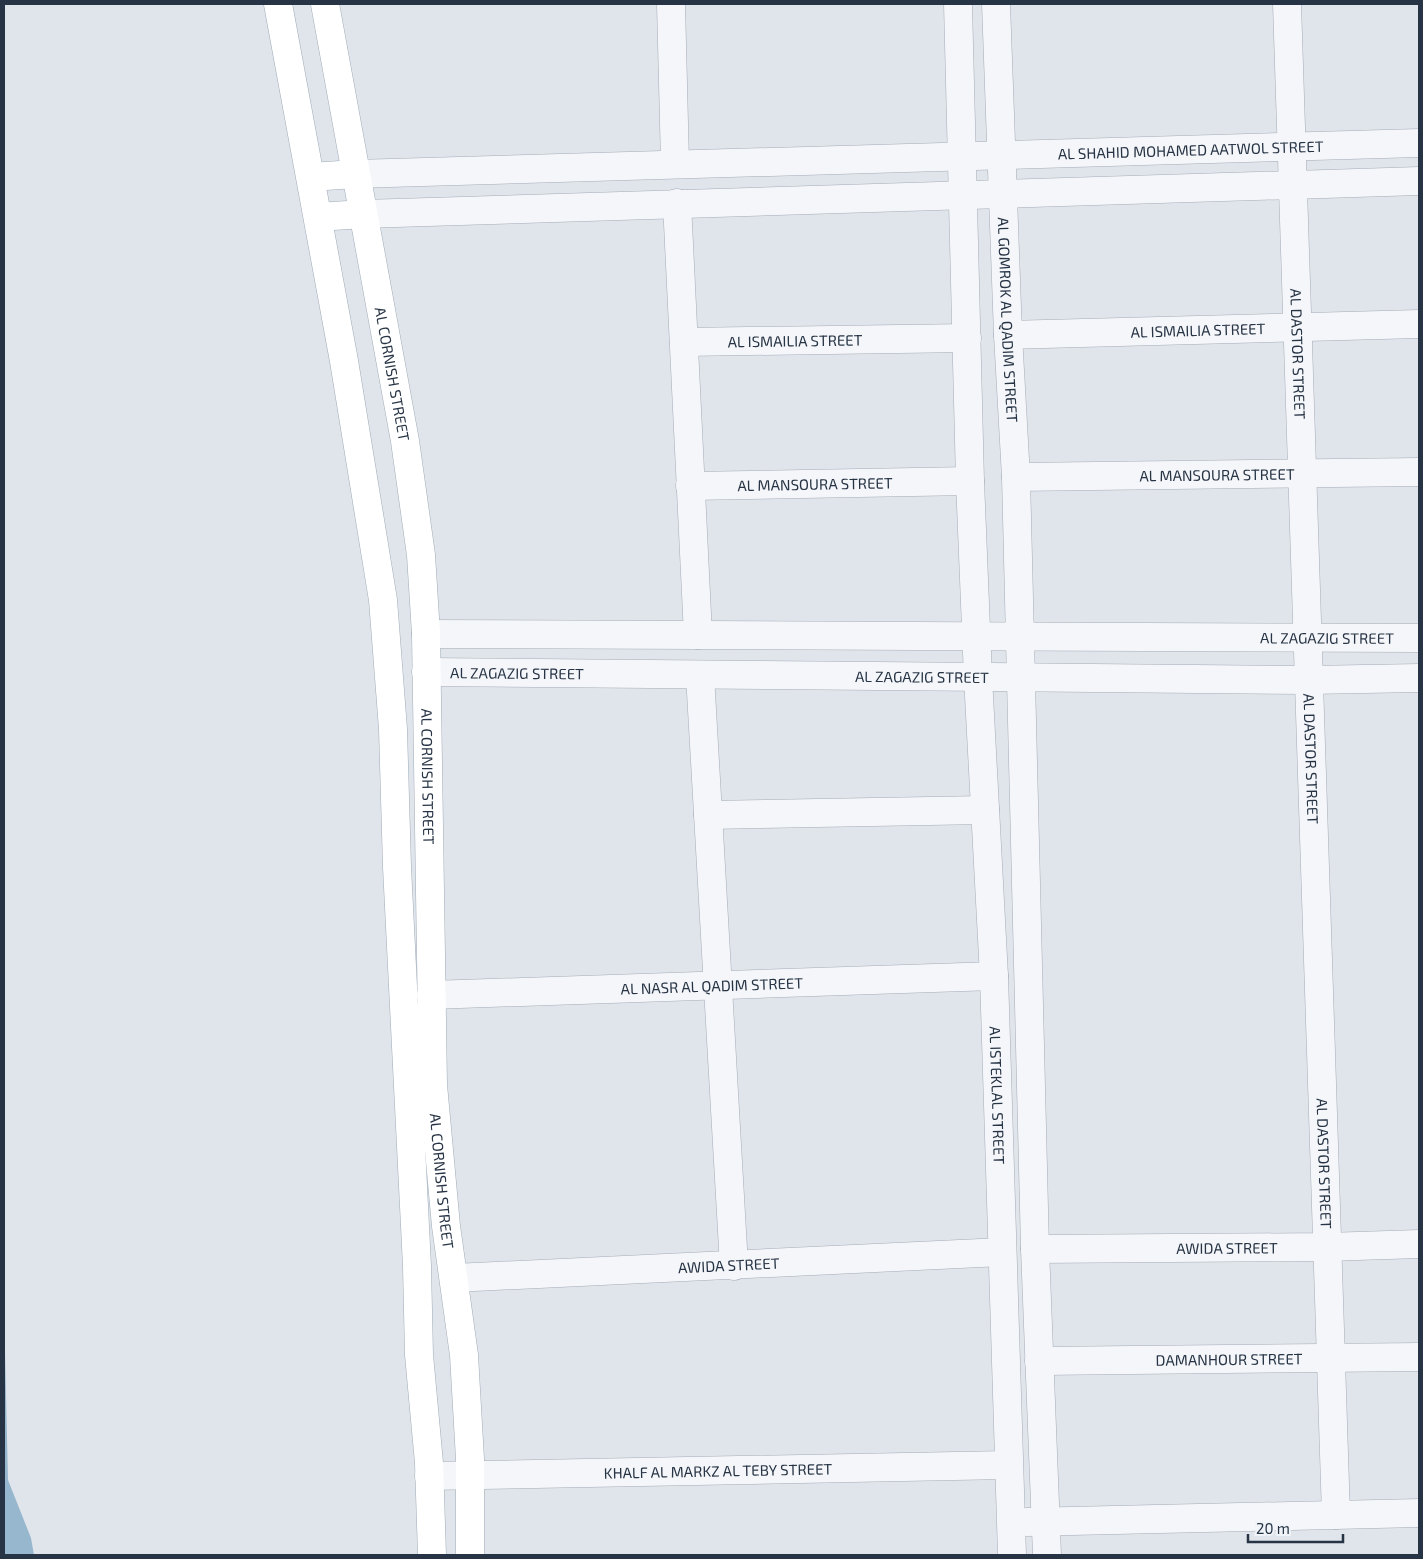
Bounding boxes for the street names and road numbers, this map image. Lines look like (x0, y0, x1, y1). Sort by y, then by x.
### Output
street label: AL SHAHID MOHAMED AATWOL STREET (1058, 137, 1324, 163)
street label: AL GOMROK AL QADIM STREET (995, 217, 1022, 423)
street label: AL DASTOR STREET (1287, 288, 1309, 420)
street label: AL CORNISH STREET (372, 305, 414, 443)
street label: AL ISMAILIA STREET (1130, 319, 1266, 341)
street label: AL ISMAILIA STREET (727, 330, 863, 350)
street label: AL MANSOURA STREET (1139, 465, 1295, 484)
street label: AL MANSOURA STREET (737, 473, 893, 494)
street label: AL ZAGAZIG STREET (1260, 628, 1394, 647)
street label: AL ZAGAZIG STREET (450, 663, 584, 682)
street label: AL ZAGAZIG STREET (855, 667, 989, 686)
street label: AL DASTOR STREET (1300, 693, 1323, 825)
street label: AL CORNISH STREET (418, 708, 438, 845)
street label: AL NASR AL QADIM STREET (620, 973, 804, 998)
street label: AL ISTEKLAL STREET (987, 1026, 1009, 1165)
street label: AL DASTOR STREET (1313, 1098, 1336, 1229)
street label: AL CORNISH STREET (427, 1112, 458, 1250)
street label: AWIDA STREET (1176, 1238, 1278, 1257)
street label: AWIDA STREET (678, 1254, 780, 1276)
street label: DAMANHOUR STREET (1155, 1349, 1303, 1369)
street label: KHALF AL MARKZ AL TEBY STREET (604, 1459, 833, 1482)

